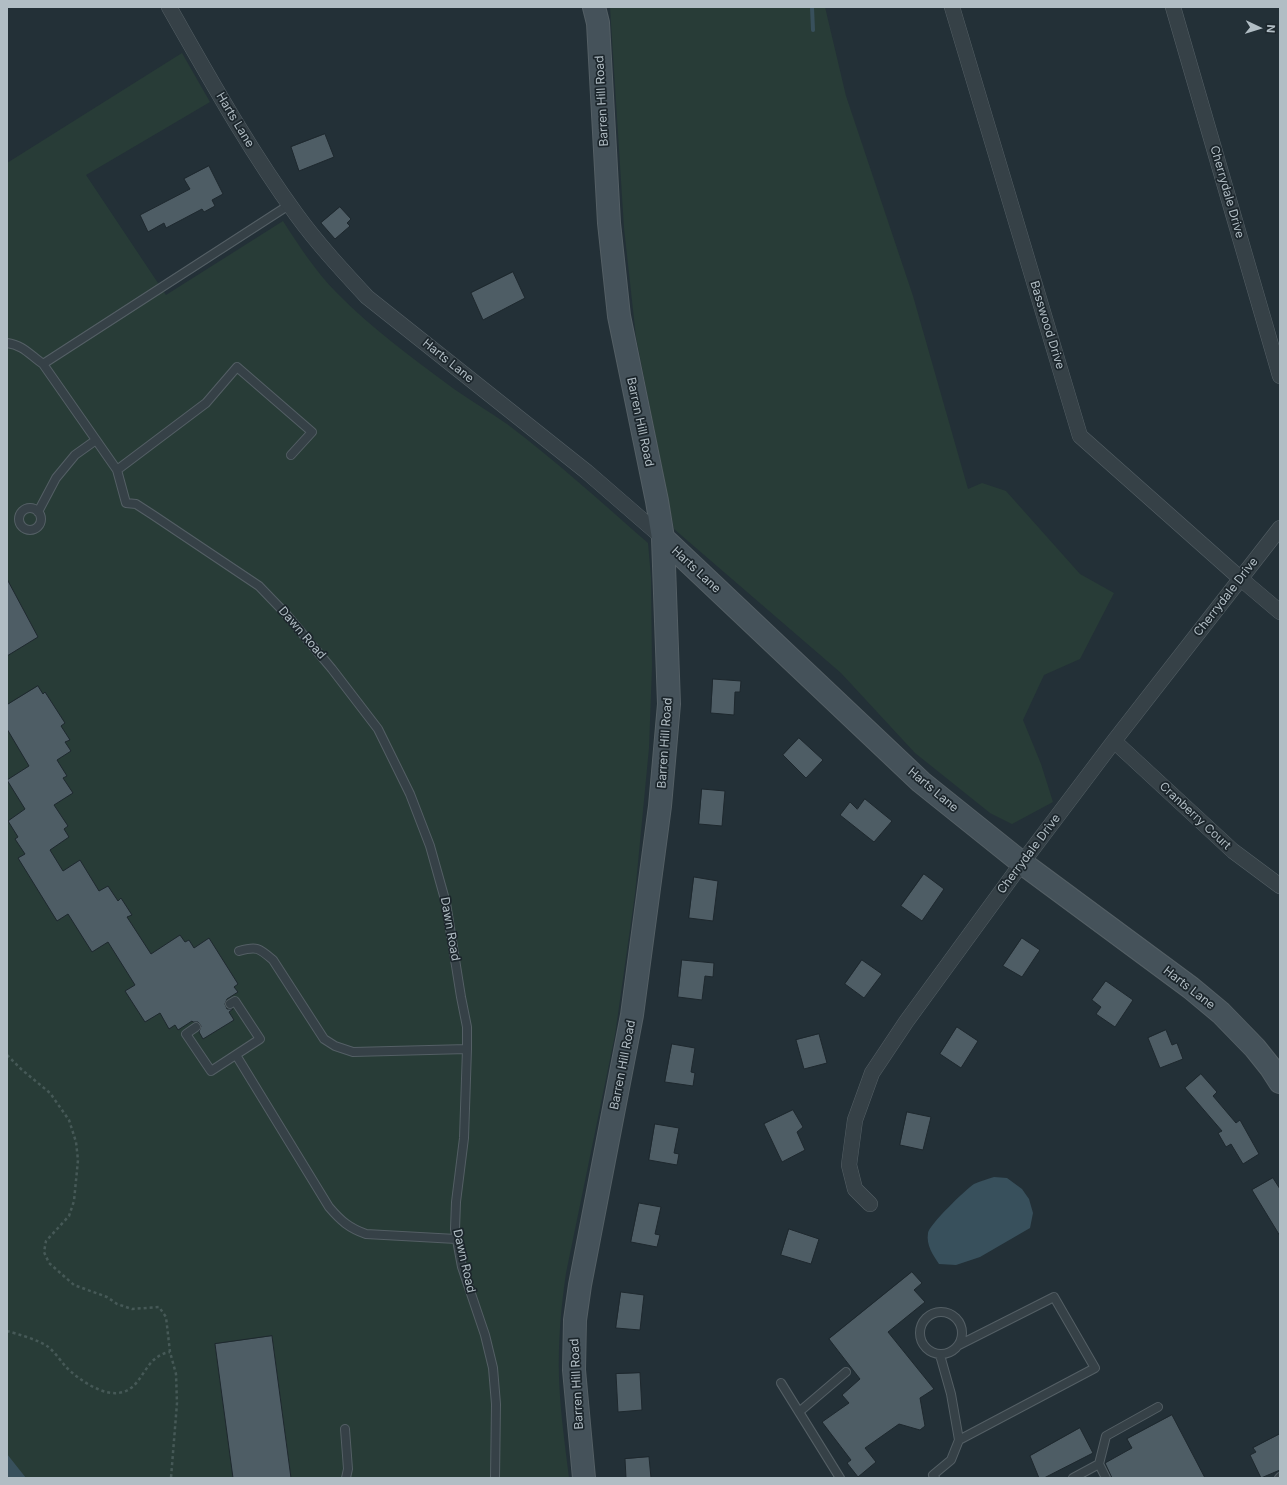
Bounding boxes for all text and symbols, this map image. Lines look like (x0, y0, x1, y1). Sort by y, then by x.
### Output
north arrow (1239, 8, 1279, 48)
text: N (1264, 24, 1278, 34)
street label: Barren Hill Road (592, 55, 612, 147)
street label: Harts Lane (213, 90, 257, 150)
street label: Cherrydale Drive (1207, 144, 1247, 240)
street label: Basswood Drive (1027, 279, 1067, 371)
street label: Harts Lane (420, 336, 476, 386)
street label: Barren Hill Road (623, 376, 657, 468)
street label: Harts Lane (669, 544, 723, 596)
street label: Cherrydale Drive (1191, 555, 1261, 639)
street label: Dawn Road (275, 604, 329, 662)
street label: Barren Hill Road (655, 697, 675, 789)
street label: Harts Lane (905, 765, 961, 815)
street label: Cranberry Court (1156, 779, 1234, 853)
street label: Cherrydale Drive (994, 811, 1064, 897)
street label: Dawn Road (437, 896, 463, 962)
street label: Harts Lane (1160, 963, 1218, 1013)
street label: Barren Hill Road (607, 1019, 639, 1111)
street label: Dawn Road (450, 1228, 478, 1294)
street label: Barren Hill Road (567, 1338, 587, 1430)

